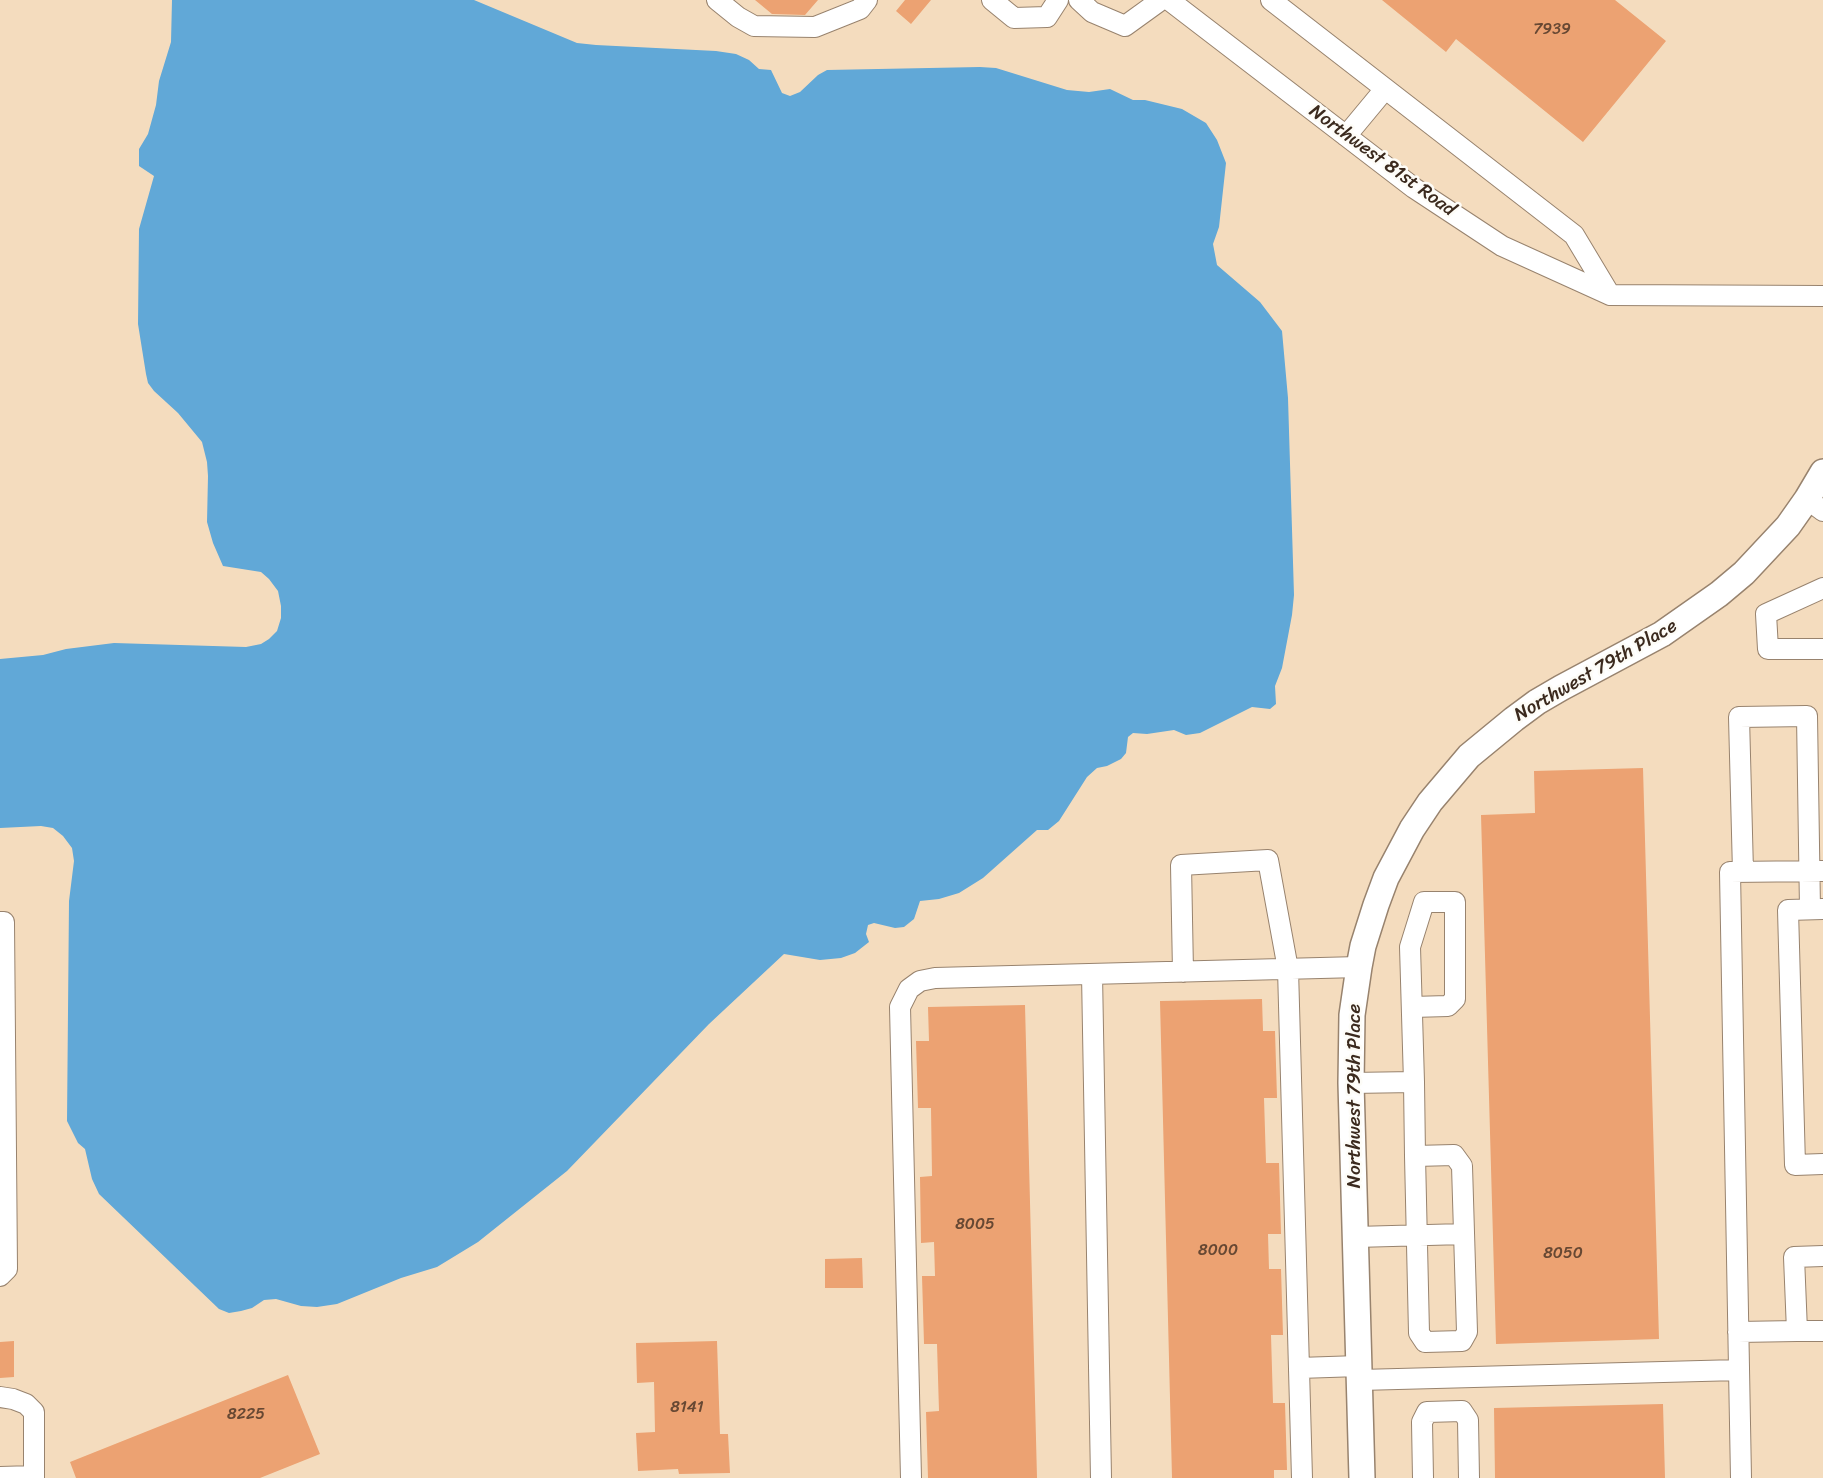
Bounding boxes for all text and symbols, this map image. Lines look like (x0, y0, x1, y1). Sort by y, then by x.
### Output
house number: 7939 (1533, 20, 1571, 40)
street label: Northwest 81st Road (1304, 100, 1460, 222)
street label: Northwest 79th Place (1510, 615, 1682, 727)
street label: Northwest 79th Place (1344, 1004, 1366, 1188)
house number: 8005 (955, 1215, 995, 1235)
house number: 8000 (1198, 1241, 1238, 1261)
house number: 8050 (1543, 1244, 1583, 1264)
house number: 8141 (670, 1398, 704, 1418)
house number: 8225 (227, 1405, 265, 1425)

